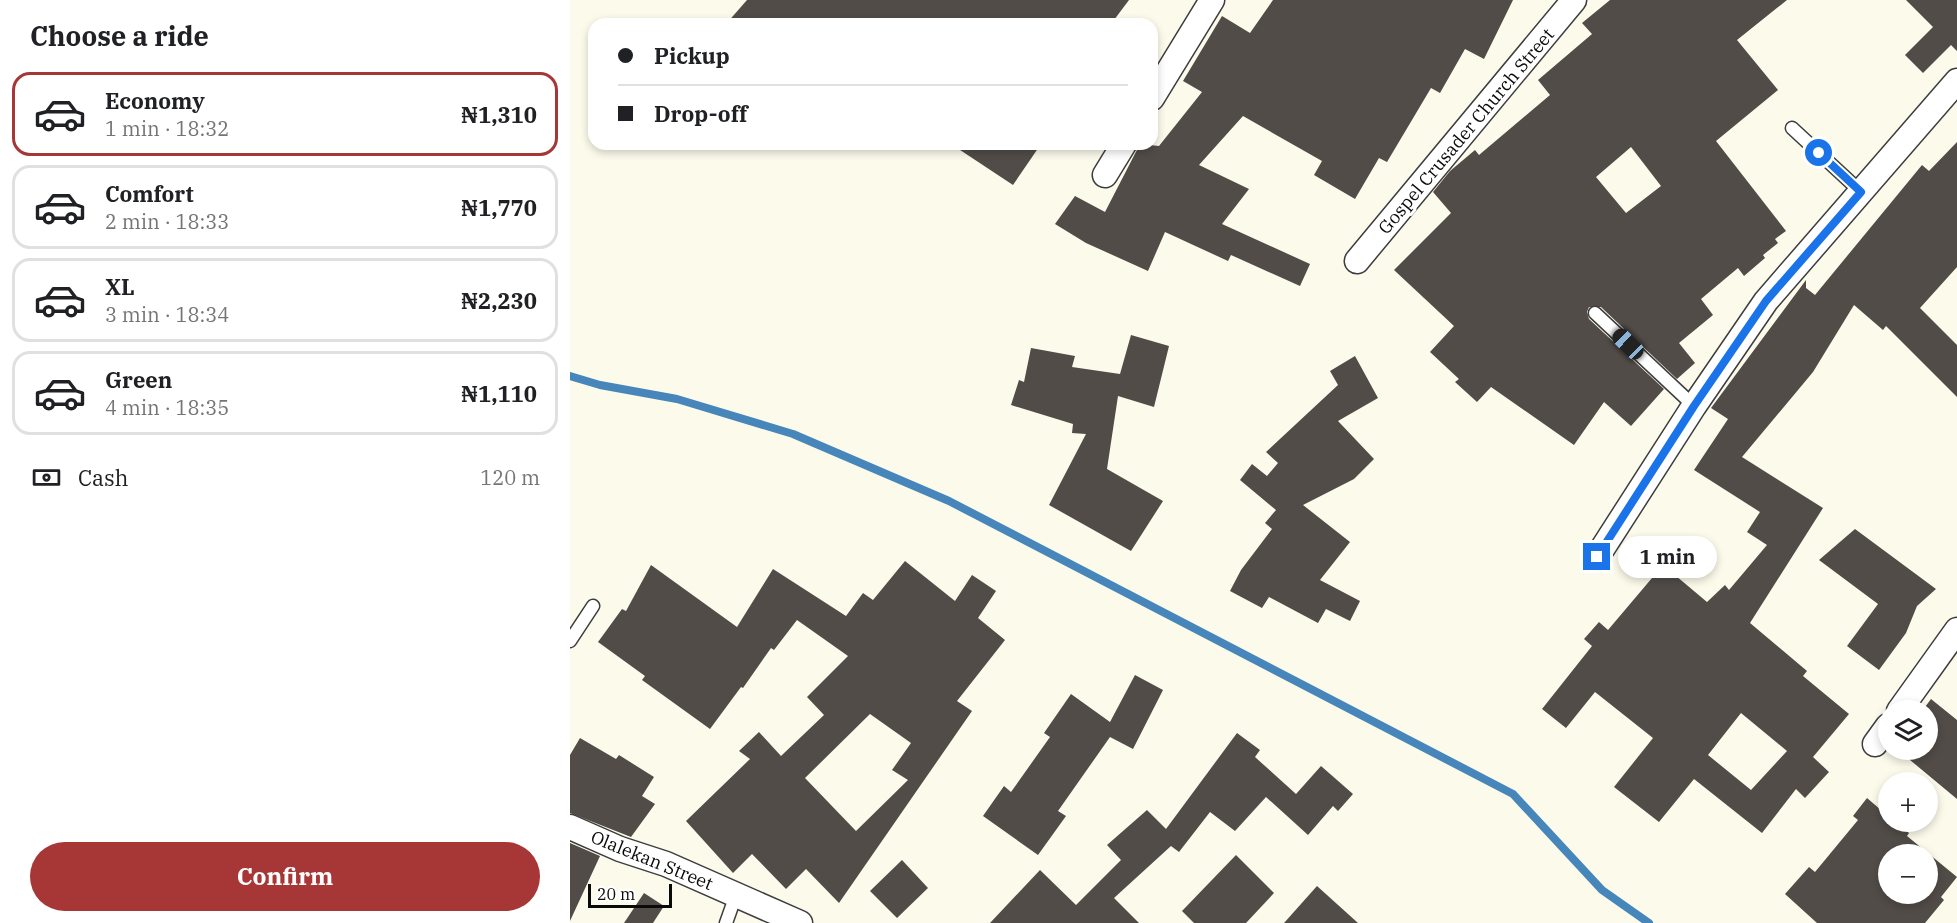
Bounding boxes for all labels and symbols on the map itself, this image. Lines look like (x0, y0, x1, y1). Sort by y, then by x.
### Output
street label: Gospel Crusader Church Street (1373, 23, 1559, 239)
route start (1805, 139, 1832, 166)
car (1609, 325, 1647, 363)
callout: 1 min (1618, 536, 1717, 578)
route end (1583, 543, 1610, 570)
street label: Olalekan Street (588, 825, 716, 895)
scale bar (588, 881, 672, 908)

